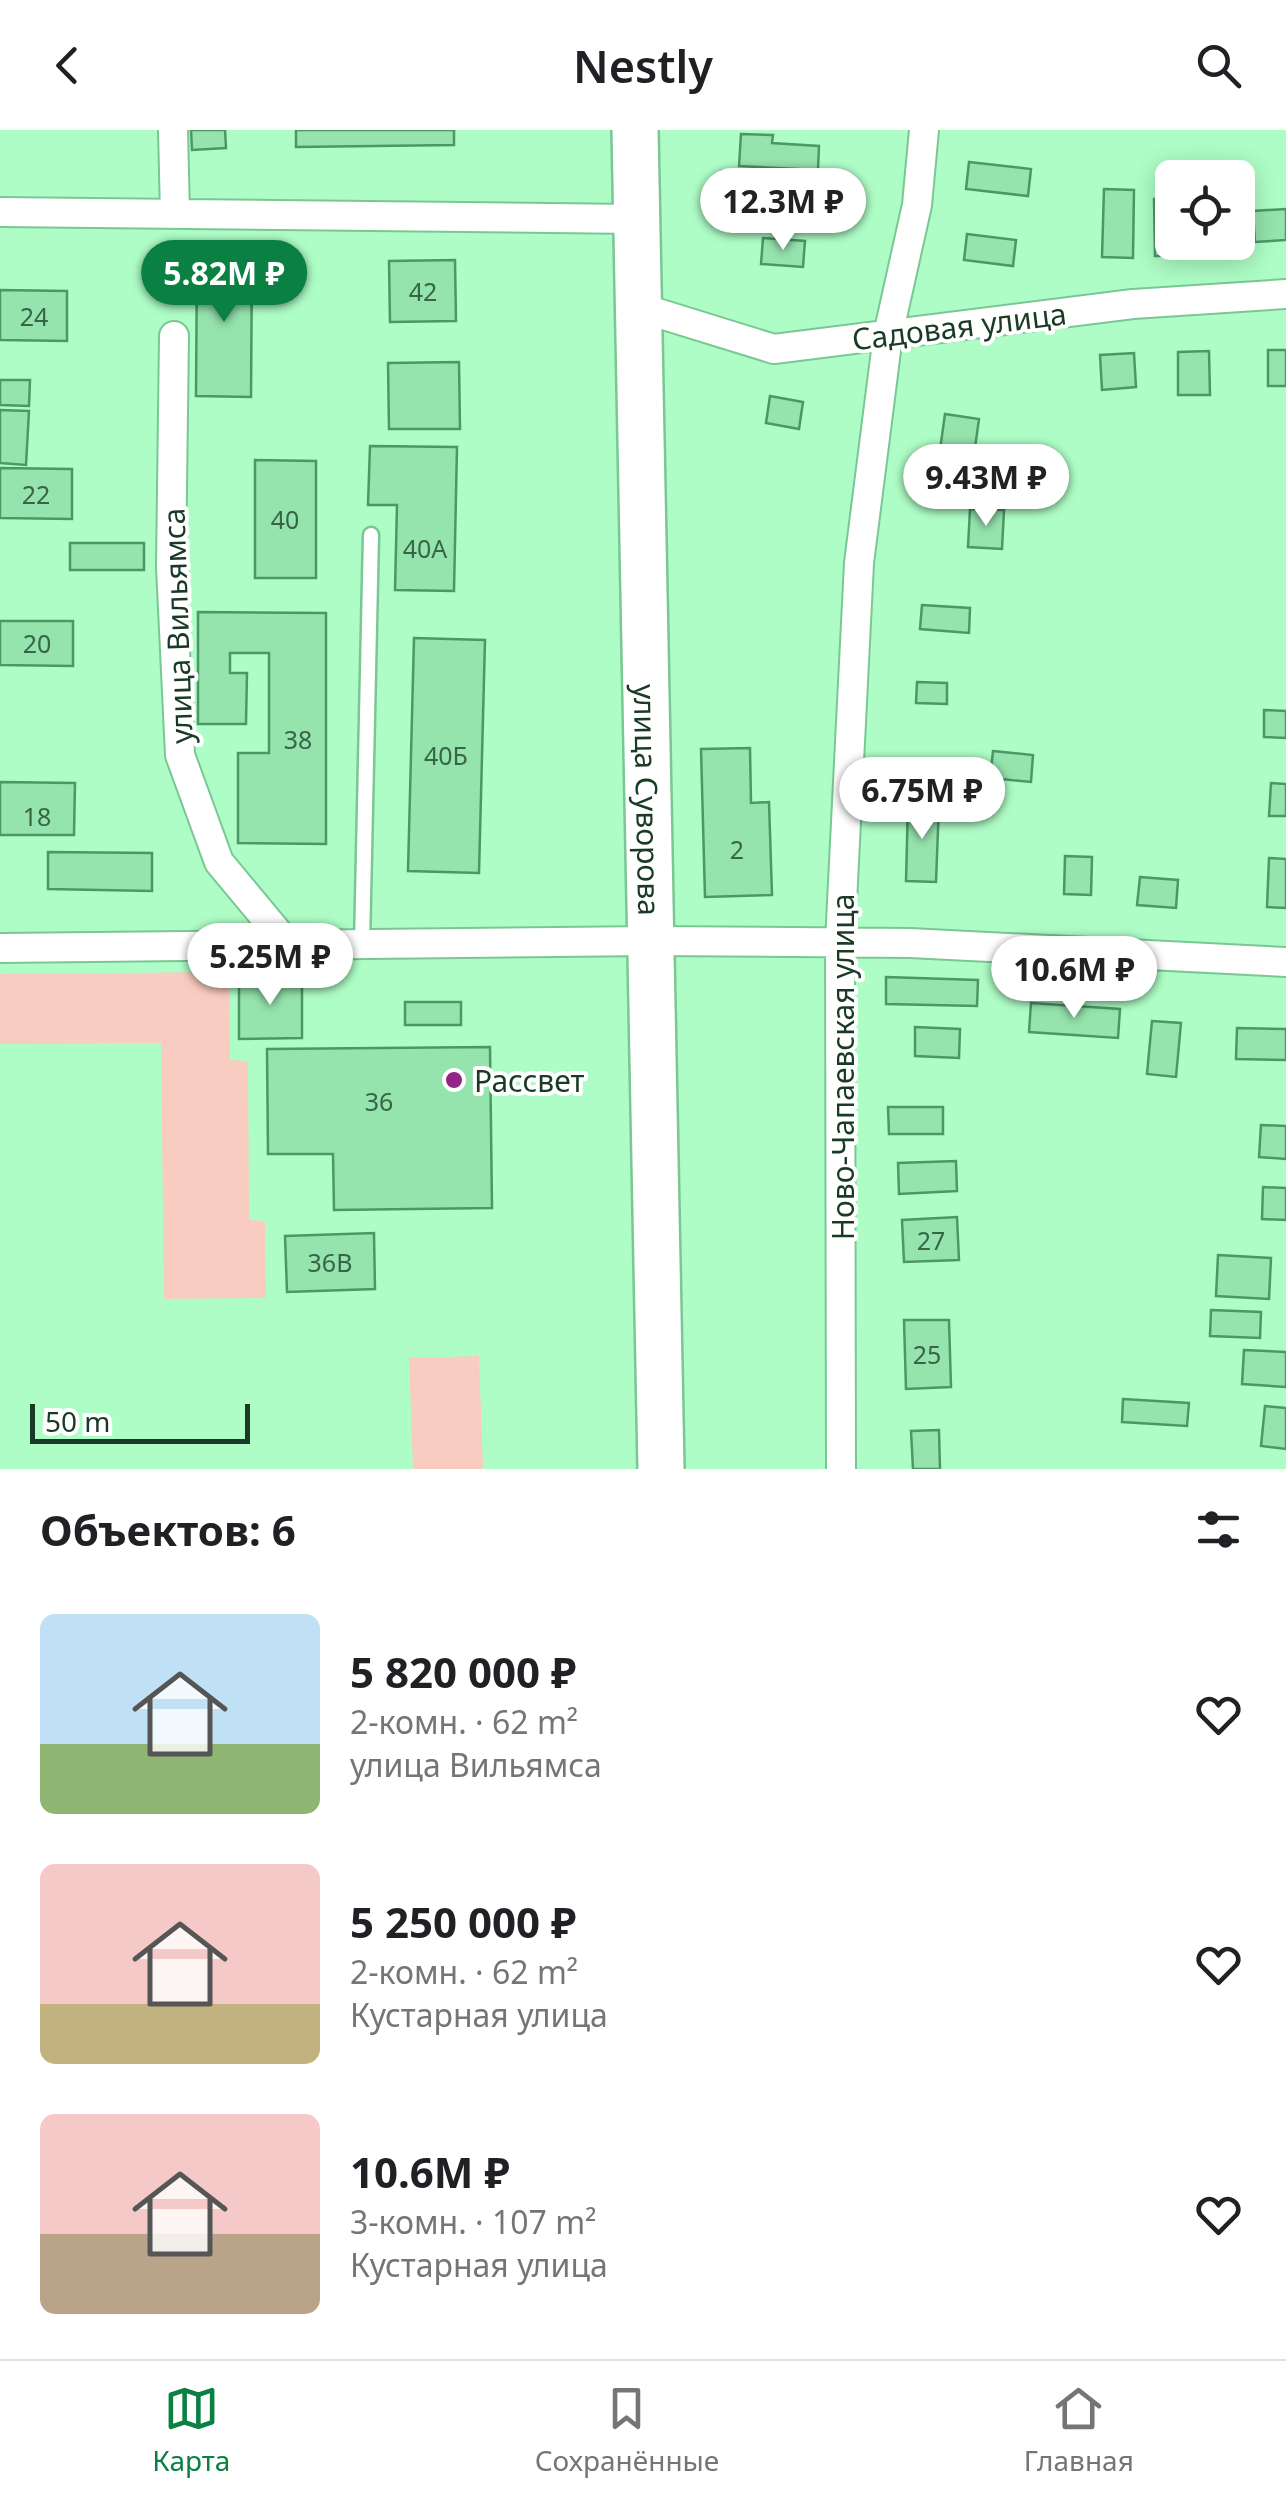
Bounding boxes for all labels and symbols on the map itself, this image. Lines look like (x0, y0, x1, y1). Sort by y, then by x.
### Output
pin: 12.3M ₽ (691, 168, 875, 253)
pin: 5.82M ₽ (132, 240, 316, 325)
house number: 42 (409, 274, 437, 308)
street label: Садовая улица (849, 293, 1069, 359)
house number: 24 (20, 299, 48, 333)
pin: 9.43M ₽ (894, 444, 1078, 529)
house number: 22 (22, 477, 50, 511)
house number: 40 (271, 502, 299, 536)
street label: улица Вильямса (152, 507, 202, 745)
house number: 40А (403, 531, 447, 565)
house number: 20 (23, 626, 51, 660)
street label: улица Суворова (625, 684, 671, 916)
house number: 38 (284, 722, 312, 756)
house number: 40Б (424, 738, 468, 772)
pin: 6.75M ₽ (830, 757, 1014, 842)
house number: 18 (23, 799, 51, 833)
house number: 2 (730, 832, 744, 866)
street label: Ново-Чапаевская улица (822, 894, 863, 1240)
pin: 5.25M ₽ (178, 923, 362, 1008)
pin: 10.6M ₽ (982, 936, 1166, 1021)
place label: Рассвет (474, 1060, 585, 1101)
marker: Рассвет (443, 1069, 465, 1091)
house number: 36 (365, 1084, 393, 1118)
house number: 27 (917, 1223, 945, 1257)
house number: 36В (308, 1245, 352, 1279)
house number: 25 (913, 1337, 941, 1371)
scale bar (30, 1399, 250, 1444)

